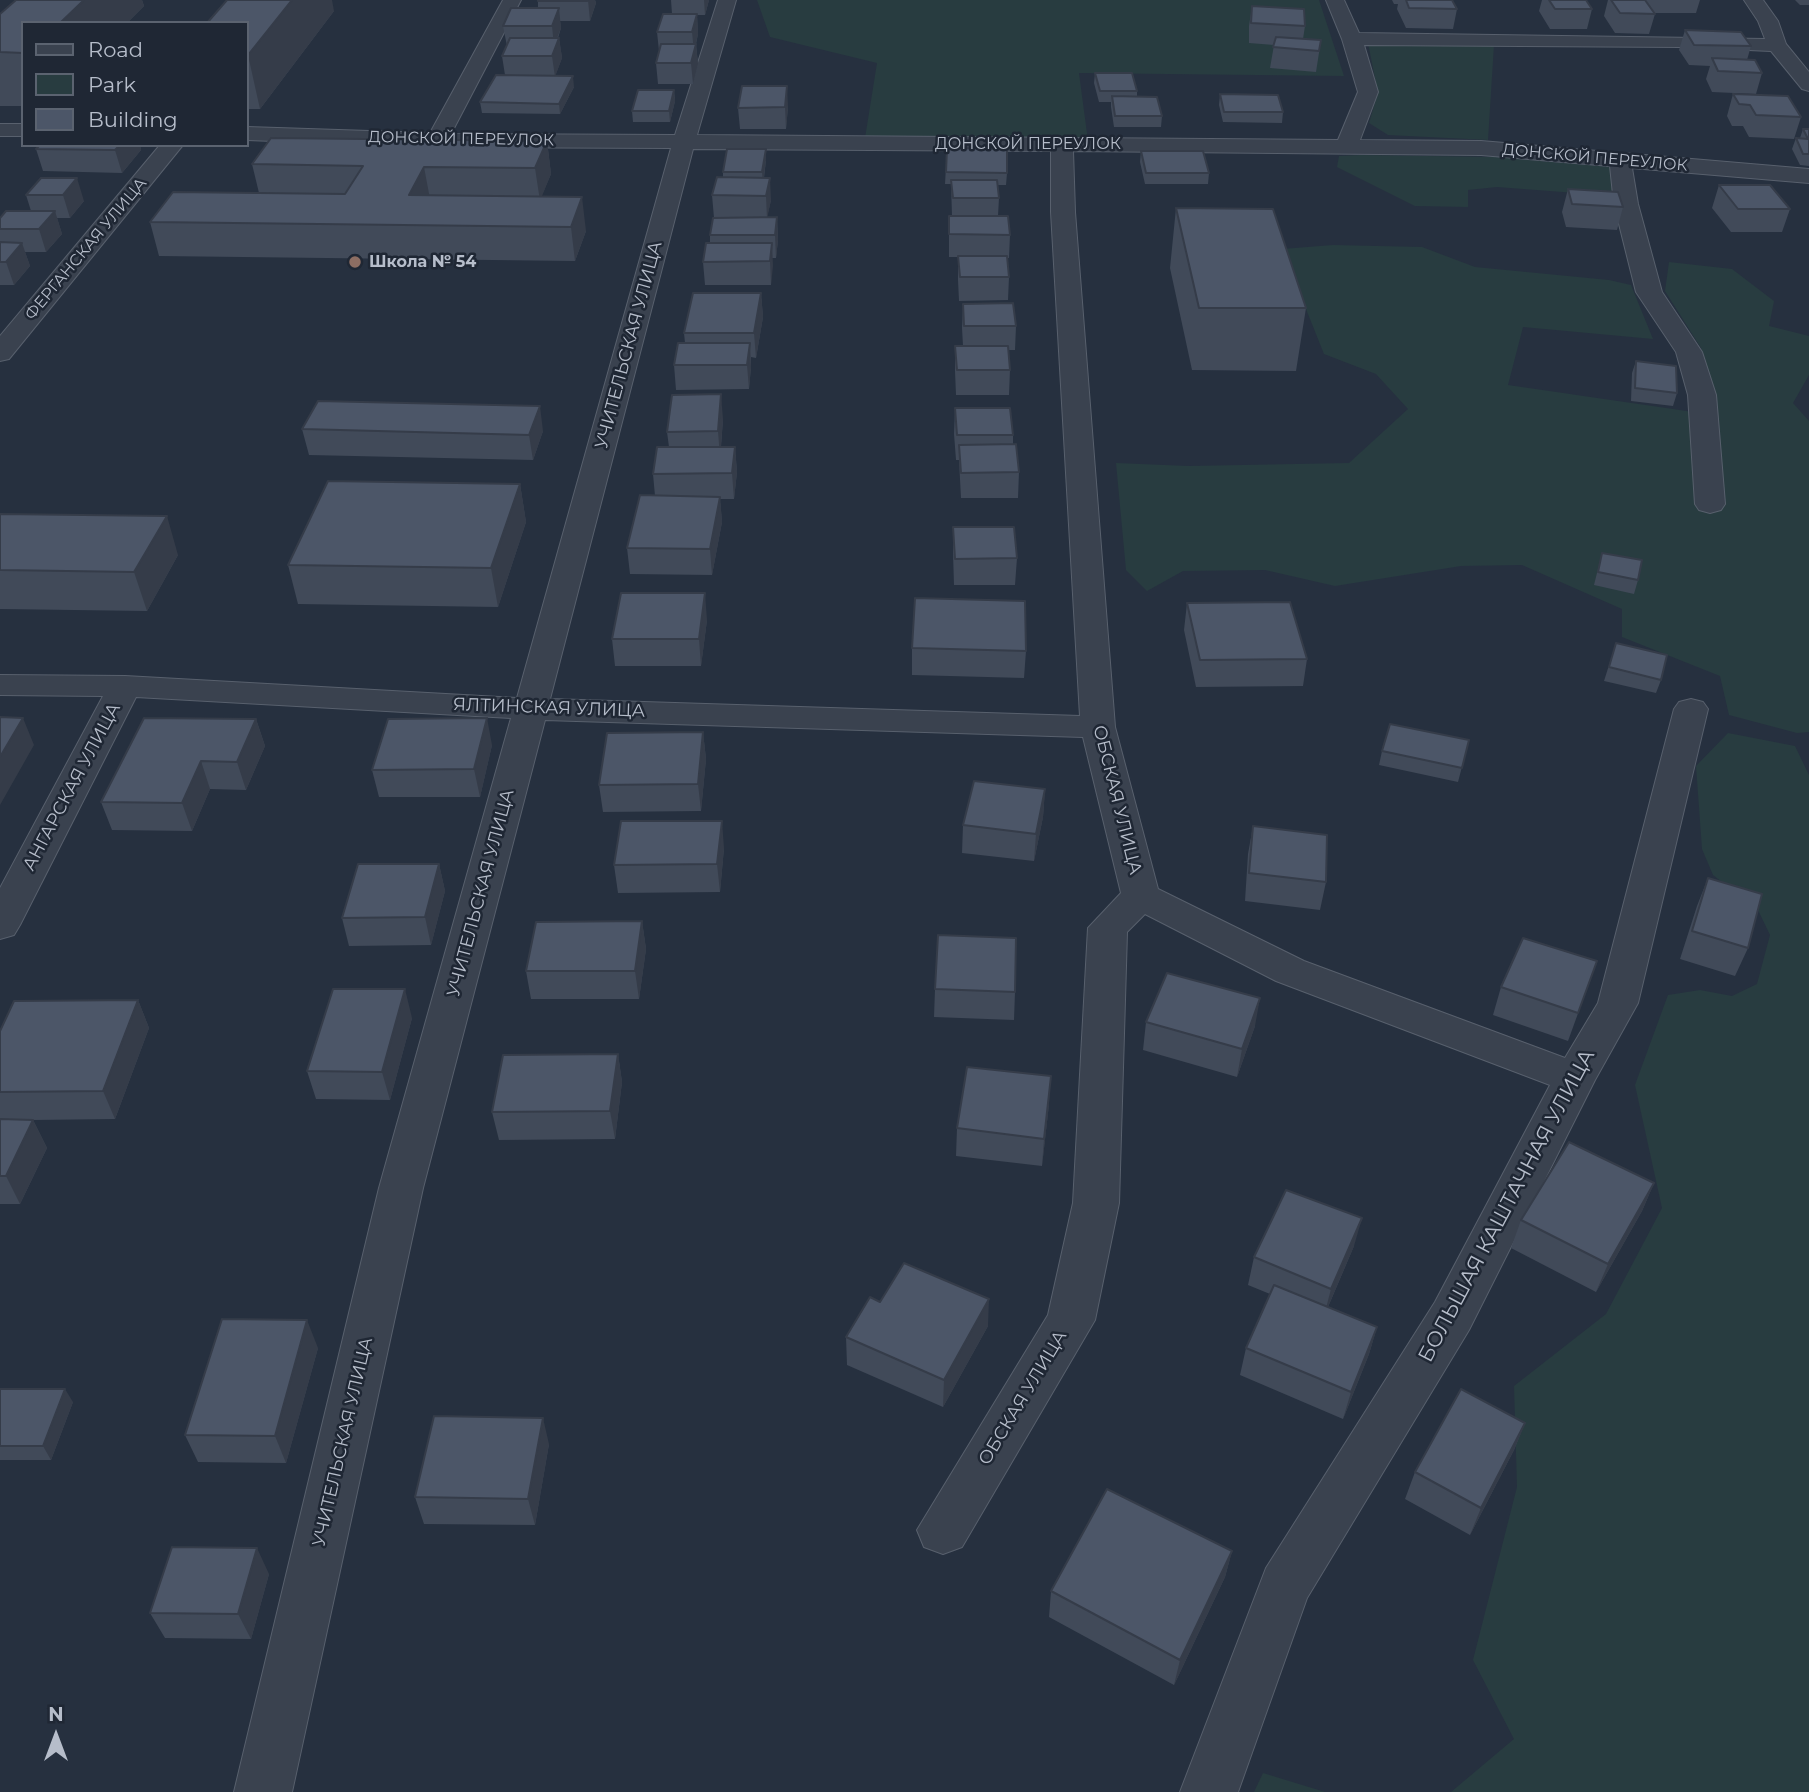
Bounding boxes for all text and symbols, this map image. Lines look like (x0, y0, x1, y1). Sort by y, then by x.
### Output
legend (21, 21, 248, 147)
text: Road (88, 37, 143, 62)
text: Park (88, 72, 136, 97)
text: Building (88, 107, 178, 132)
street label: ДОНСКОЙ ПЕРЕУЛОК (368, 128, 554, 150)
street label: ДОНСКОЙ ПЕРЕУЛОК (935, 134, 1121, 154)
street label: ДОНСКОЙ ПЕРЕУЛОК (1502, 140, 1688, 176)
street label: ФЕРГАНСКАЯ УЛИЦА (21, 174, 151, 324)
street label: УЧИТЕЛЬСКАЯ УЛИЦА (591, 239, 667, 451)
place label: Школа № 54 (369, 252, 476, 272)
marker: Школа № 54 (347, 254, 363, 270)
street label: ЯЛТИНСКАЯ УЛИЦА (453, 694, 645, 722)
street label: АНГАРСКАЯ УЛИЦА (19, 699, 125, 875)
street label: ОБСКАЯ УЛИЦА (1088, 723, 1146, 877)
street label: УЧИТЕЛЬСКАЯ УЛИЦА (443, 787, 519, 999)
street label: БОЛЬШАЯ КАШТАЧНАЯ УЛИЦА (1414, 1045, 1600, 1367)
street label: ОБСКАЯ УЛИЦА (974, 1327, 1072, 1469)
street label: УЧИТЕЛЬСКАЯ УЛИЦА (308, 1335, 378, 1549)
north arrow (21, 1701, 91, 1771)
text: N (48, 1703, 64, 1726)

